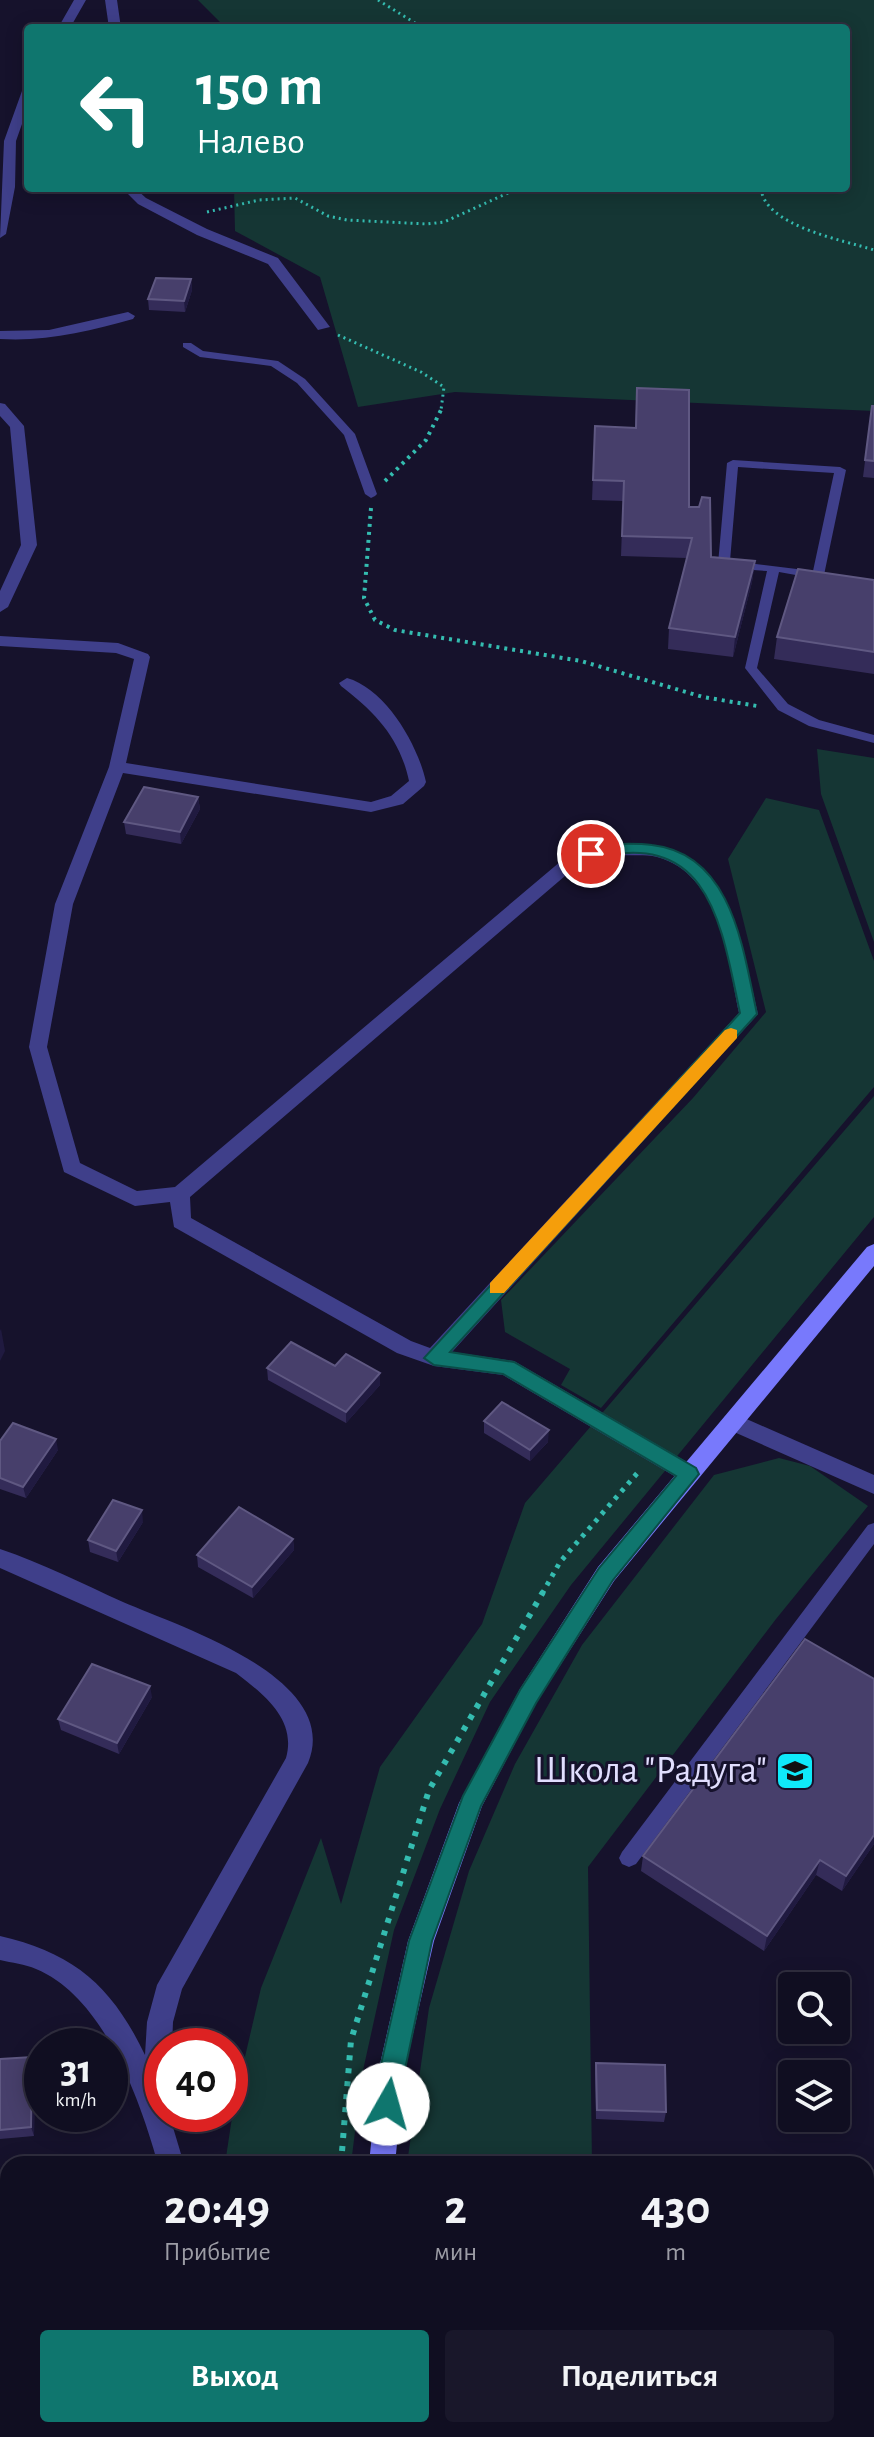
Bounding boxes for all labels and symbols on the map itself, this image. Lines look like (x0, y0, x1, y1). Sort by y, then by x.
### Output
pin (557, 820, 625, 888)
school or university icon: Школа "Радуга" (774, 1750, 816, 1792)
place label: Школа "Радуга" (533, 1752, 767, 1790)
speed limit sign: 40 (144, 2028, 248, 2132)
position arrow (346, 2062, 430, 2146)

